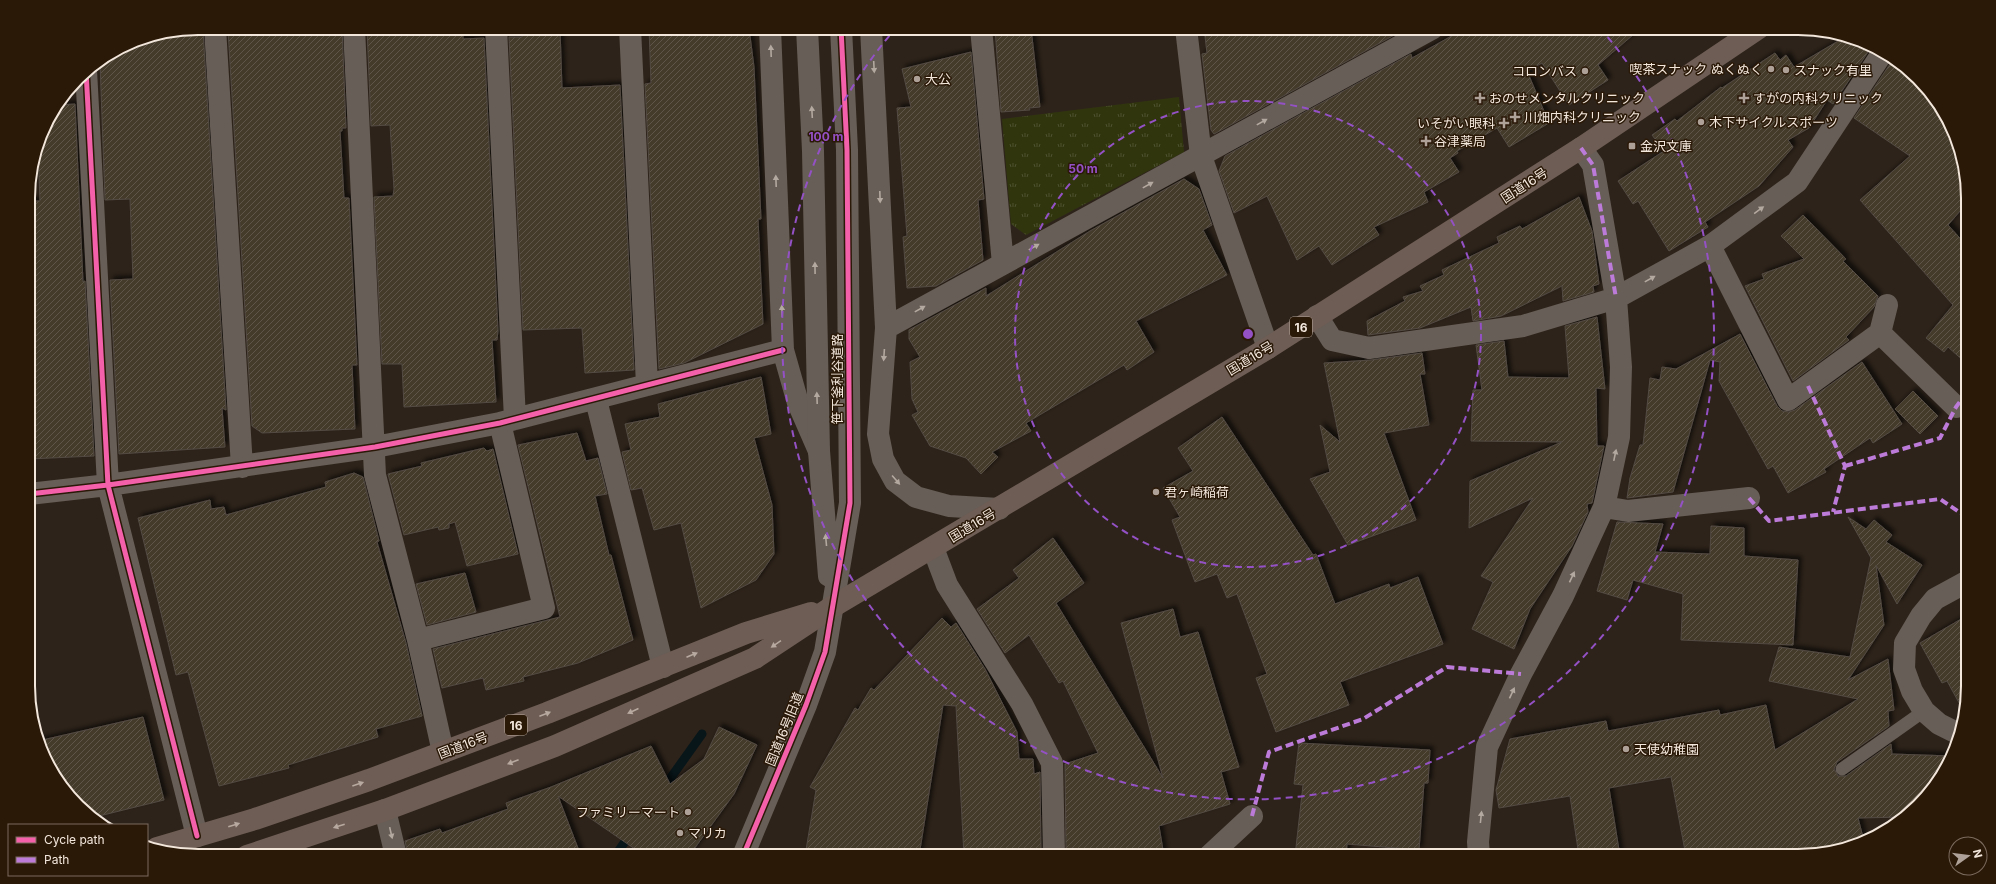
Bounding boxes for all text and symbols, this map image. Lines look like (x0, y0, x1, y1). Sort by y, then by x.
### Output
one-way arrow (767, 45, 774, 57)
one-way arrow (870, 61, 877, 73)
place label: 喫茶スナック ぬくぬく (1629, 61, 1763, 77)
place label: スナック有里 (1794, 62, 1872, 78)
place label: コロンバス (1512, 63, 1577, 79)
marker: 喫茶スナック ぬくぬく (1766, 64, 1776, 74)
marker: スナック有里 (1781, 65, 1791, 75)
marker: コロンバス (1580, 66, 1590, 76)
place label: 大公 (925, 71, 951, 87)
marker: 大公 (912, 74, 922, 84)
place label: おのせメンタルクリニック (1489, 90, 1645, 106)
place label: すがの内科クリニック (1753, 90, 1883, 106)
marker: おのせメンタルクリニック (1474, 92, 1486, 104)
marker: すがの内科クリニック (1738, 92, 1750, 104)
one-way arrow (808, 106, 815, 118)
place label: 川畑内科クリニック (1524, 109, 1641, 125)
marker: 川畑内科クリニック (1509, 111, 1521, 123)
place label: 木下サイクルスポーツ (1709, 114, 1838, 130)
place label: いそがい眼科 (1417, 115, 1495, 131)
marker: いそがい眼科 (1498, 117, 1510, 129)
marker: 木下サイクルスポーツ (1696, 117, 1706, 127)
one-way arrow (1256, 119, 1268, 125)
text: 100 m (808, 129, 844, 144)
place label: 谷津薬局 (1434, 133, 1486, 149)
marker: 谷津薬局 (1421, 136, 1431, 146)
place label: 金沢文庫 (1640, 138, 1692, 154)
marker: 金沢文庫 (1627, 141, 1637, 151)
text: 50 m (1068, 161, 1098, 176)
street label: 国道16号 (1498, 164, 1550, 206)
one-way arrow (773, 174, 779, 187)
one-way arrow (1142, 181, 1154, 188)
one-way arrow (877, 191, 884, 203)
one-way arrow (1754, 205, 1765, 214)
one-way arrow (1028, 243, 1040, 250)
one-way arrow (812, 261, 818, 274)
one-way arrow (1644, 275, 1656, 282)
one-way arrow (778, 305, 785, 317)
one-way arrow (914, 306, 926, 313)
road number: 16 (1290, 317, 1312, 337)
centre of rings (1241, 327, 1255, 341)
street label: 笹下釜利谷道路 (829, 333, 845, 425)
street label: 国道16号 (1223, 338, 1277, 378)
one-way arrow (880, 349, 887, 361)
one-way arrow (814, 391, 820, 404)
one-way arrow (1613, 449, 1619, 461)
one-way arrow (892, 475, 900, 485)
place label: 君ヶ崎稲荷 (1164, 484, 1229, 500)
marker: 君ヶ崎稲荷 (1151, 487, 1161, 497)
street label: 国道16号 (945, 505, 999, 545)
one-way arrow (823, 534, 829, 546)
one-way arrow (1568, 571, 1575, 583)
one-way arrow (771, 640, 781, 648)
one-way arrow (686, 652, 698, 658)
one-way arrow (1509, 687, 1515, 698)
street label: 国道16号旧道 (762, 690, 806, 768)
one-way arrow (627, 708, 638, 714)
one-way arrow (539, 711, 551, 717)
road number: 16 (505, 715, 527, 735)
street label: 国道16号 (436, 728, 490, 762)
place label: 天使幼稚園 (1634, 741, 1699, 757)
marker: 天使幼稚園 (1621, 744, 1631, 754)
one-way arrow (507, 760, 519, 766)
one-way arrow (352, 781, 364, 787)
place label: ファミリーマート (576, 804, 680, 820)
marker: ファミリーマート (683, 807, 693, 817)
one-way arrow (1477, 811, 1484, 823)
one-way arrow (229, 822, 241, 828)
one-way arrow (332, 823, 344, 829)
legend (8, 824, 148, 876)
place label: マリカ (688, 825, 727, 841)
one-way arrow (388, 827, 394, 839)
marker: マリカ (675, 828, 685, 838)
text: Cycle path (44, 832, 105, 847)
north arrow (1948, 836, 1988, 876)
text: N (1970, 848, 1986, 859)
text: Path (44, 852, 69, 867)

